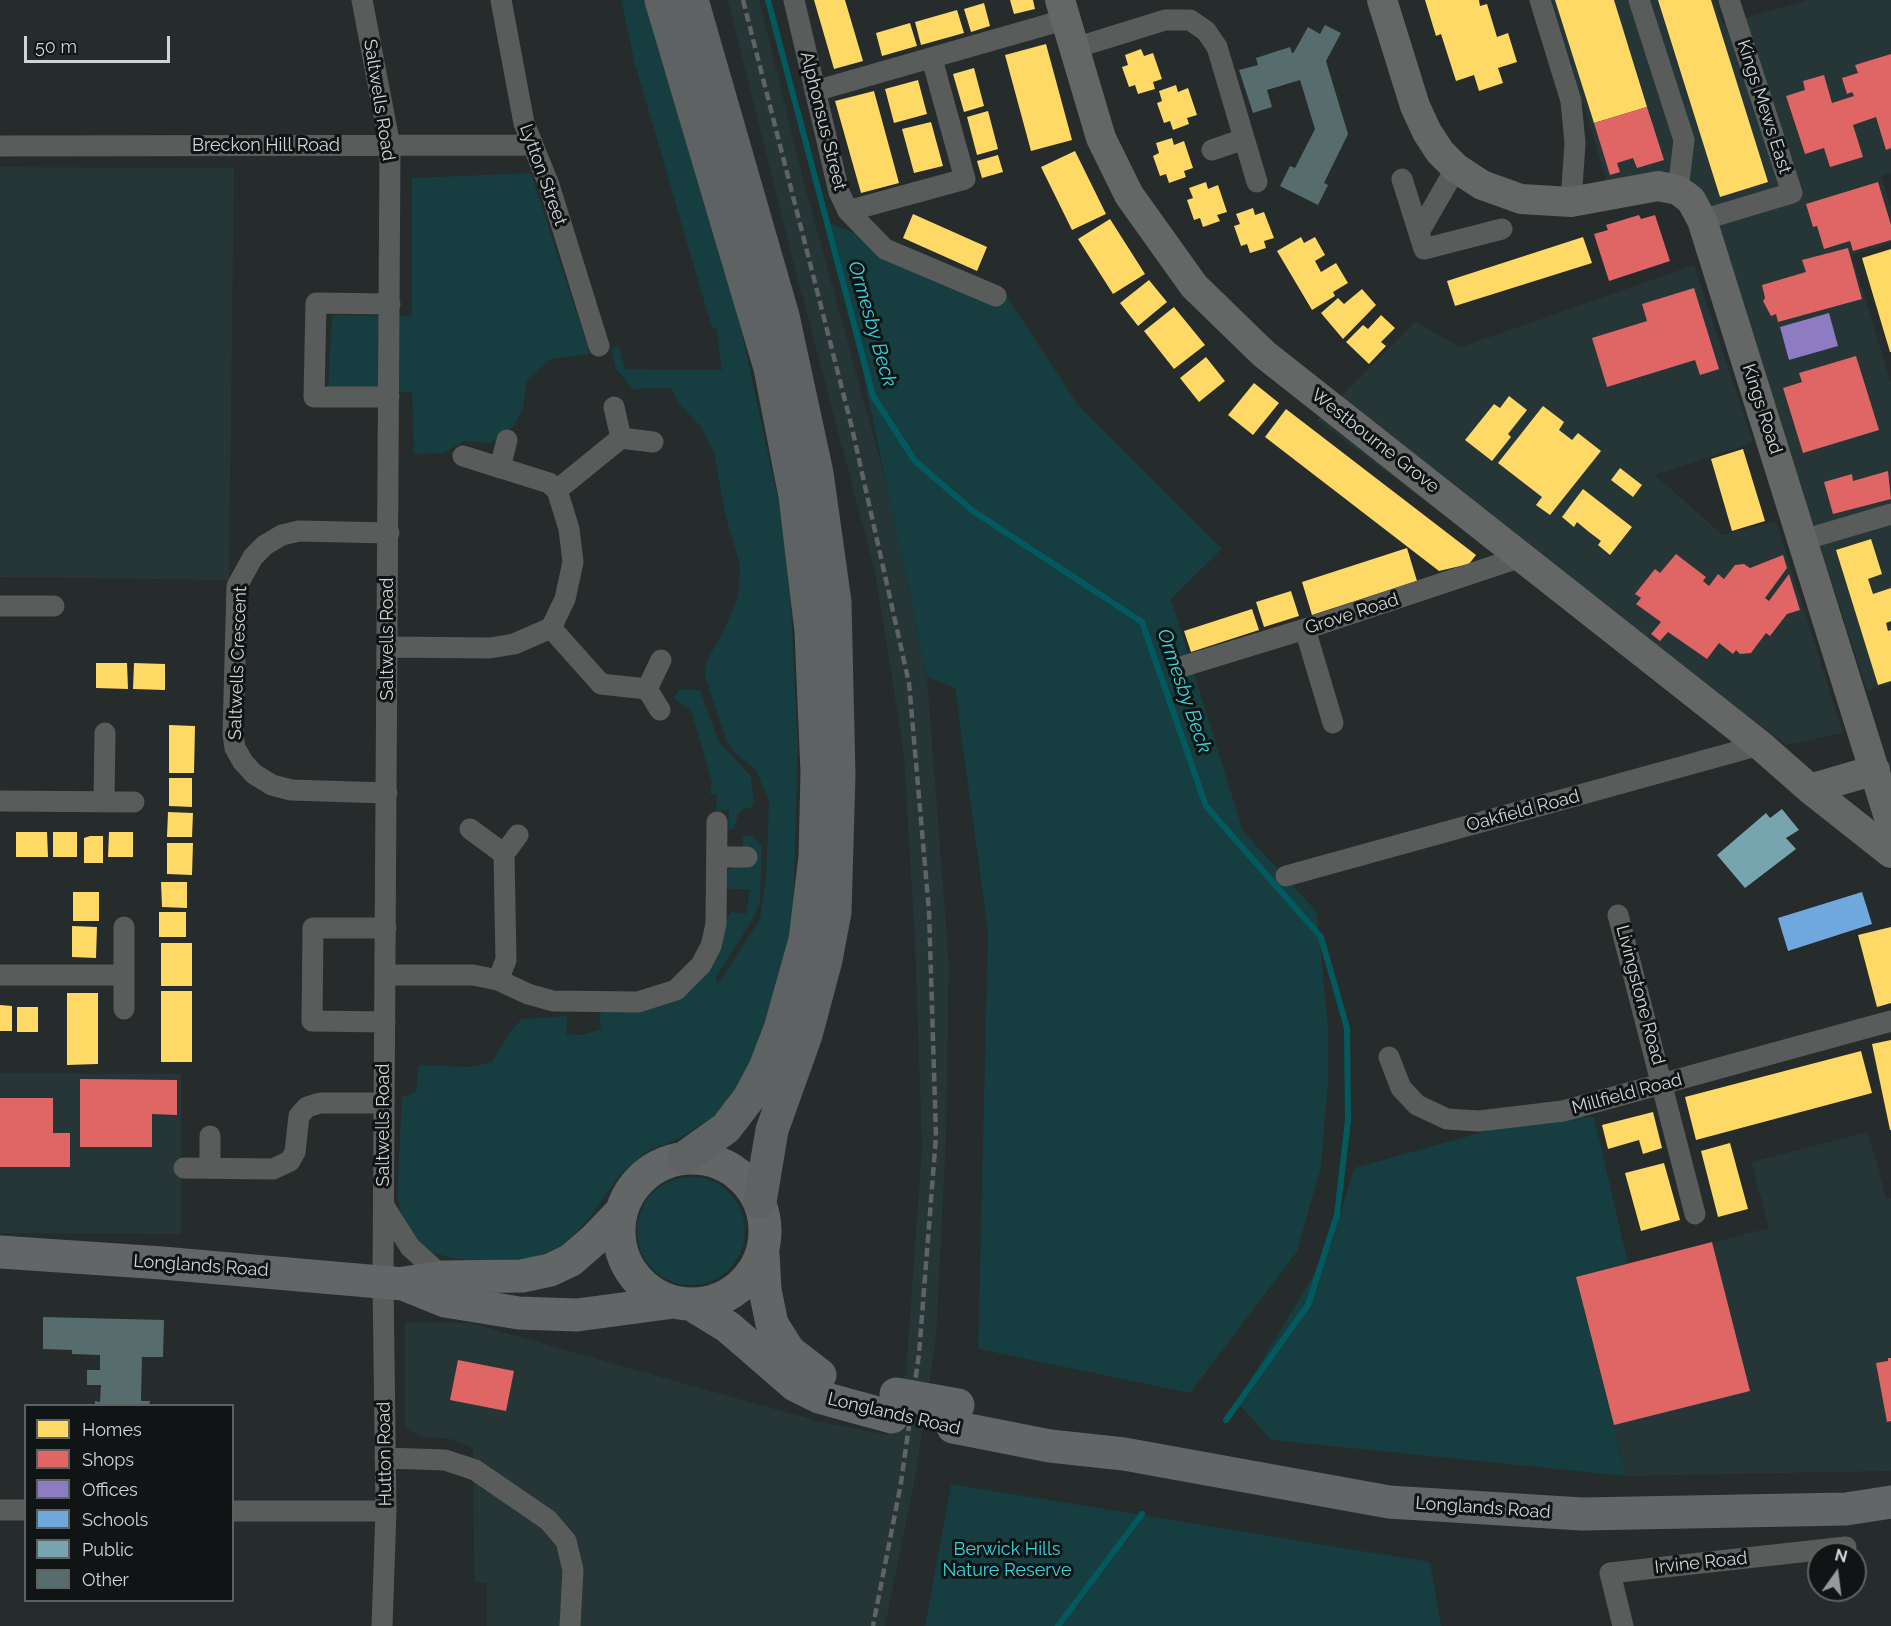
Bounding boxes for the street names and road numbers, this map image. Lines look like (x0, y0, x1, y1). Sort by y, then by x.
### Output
street label: Kings Mews East (1732, 37, 1796, 177)
street label: Saltwells Road (359, 38, 399, 162)
street label: Alphonsus Street (795, 49, 851, 193)
street label: Lytton Street (515, 121, 571, 229)
street label: Breckon Hill Road (192, 135, 340, 157)
street label: Kings Road (1737, 361, 1787, 457)
street label: Westbourne Grove (1307, 384, 1443, 498)
street label: Saltwells Road (377, 578, 399, 700)
street label: Saltwells Crescent (225, 586, 251, 740)
street label: Grove Road (1303, 589, 1401, 639)
street label: Oakfield Road (1464, 786, 1582, 836)
street label: Livingstone Road (1611, 923, 1669, 1067)
street label: Saltwells Road (373, 1064, 395, 1186)
street label: Millfield Road (1570, 1069, 1684, 1119)
street label: Longlands Road (133, 1251, 269, 1281)
street label: Longlands Road (826, 1388, 962, 1440)
street label: Hutton Road (373, 1401, 397, 1507)
street label: Longlands Road (1415, 1493, 1551, 1523)
street label: Irvine Road (1654, 1547, 1748, 1579)

